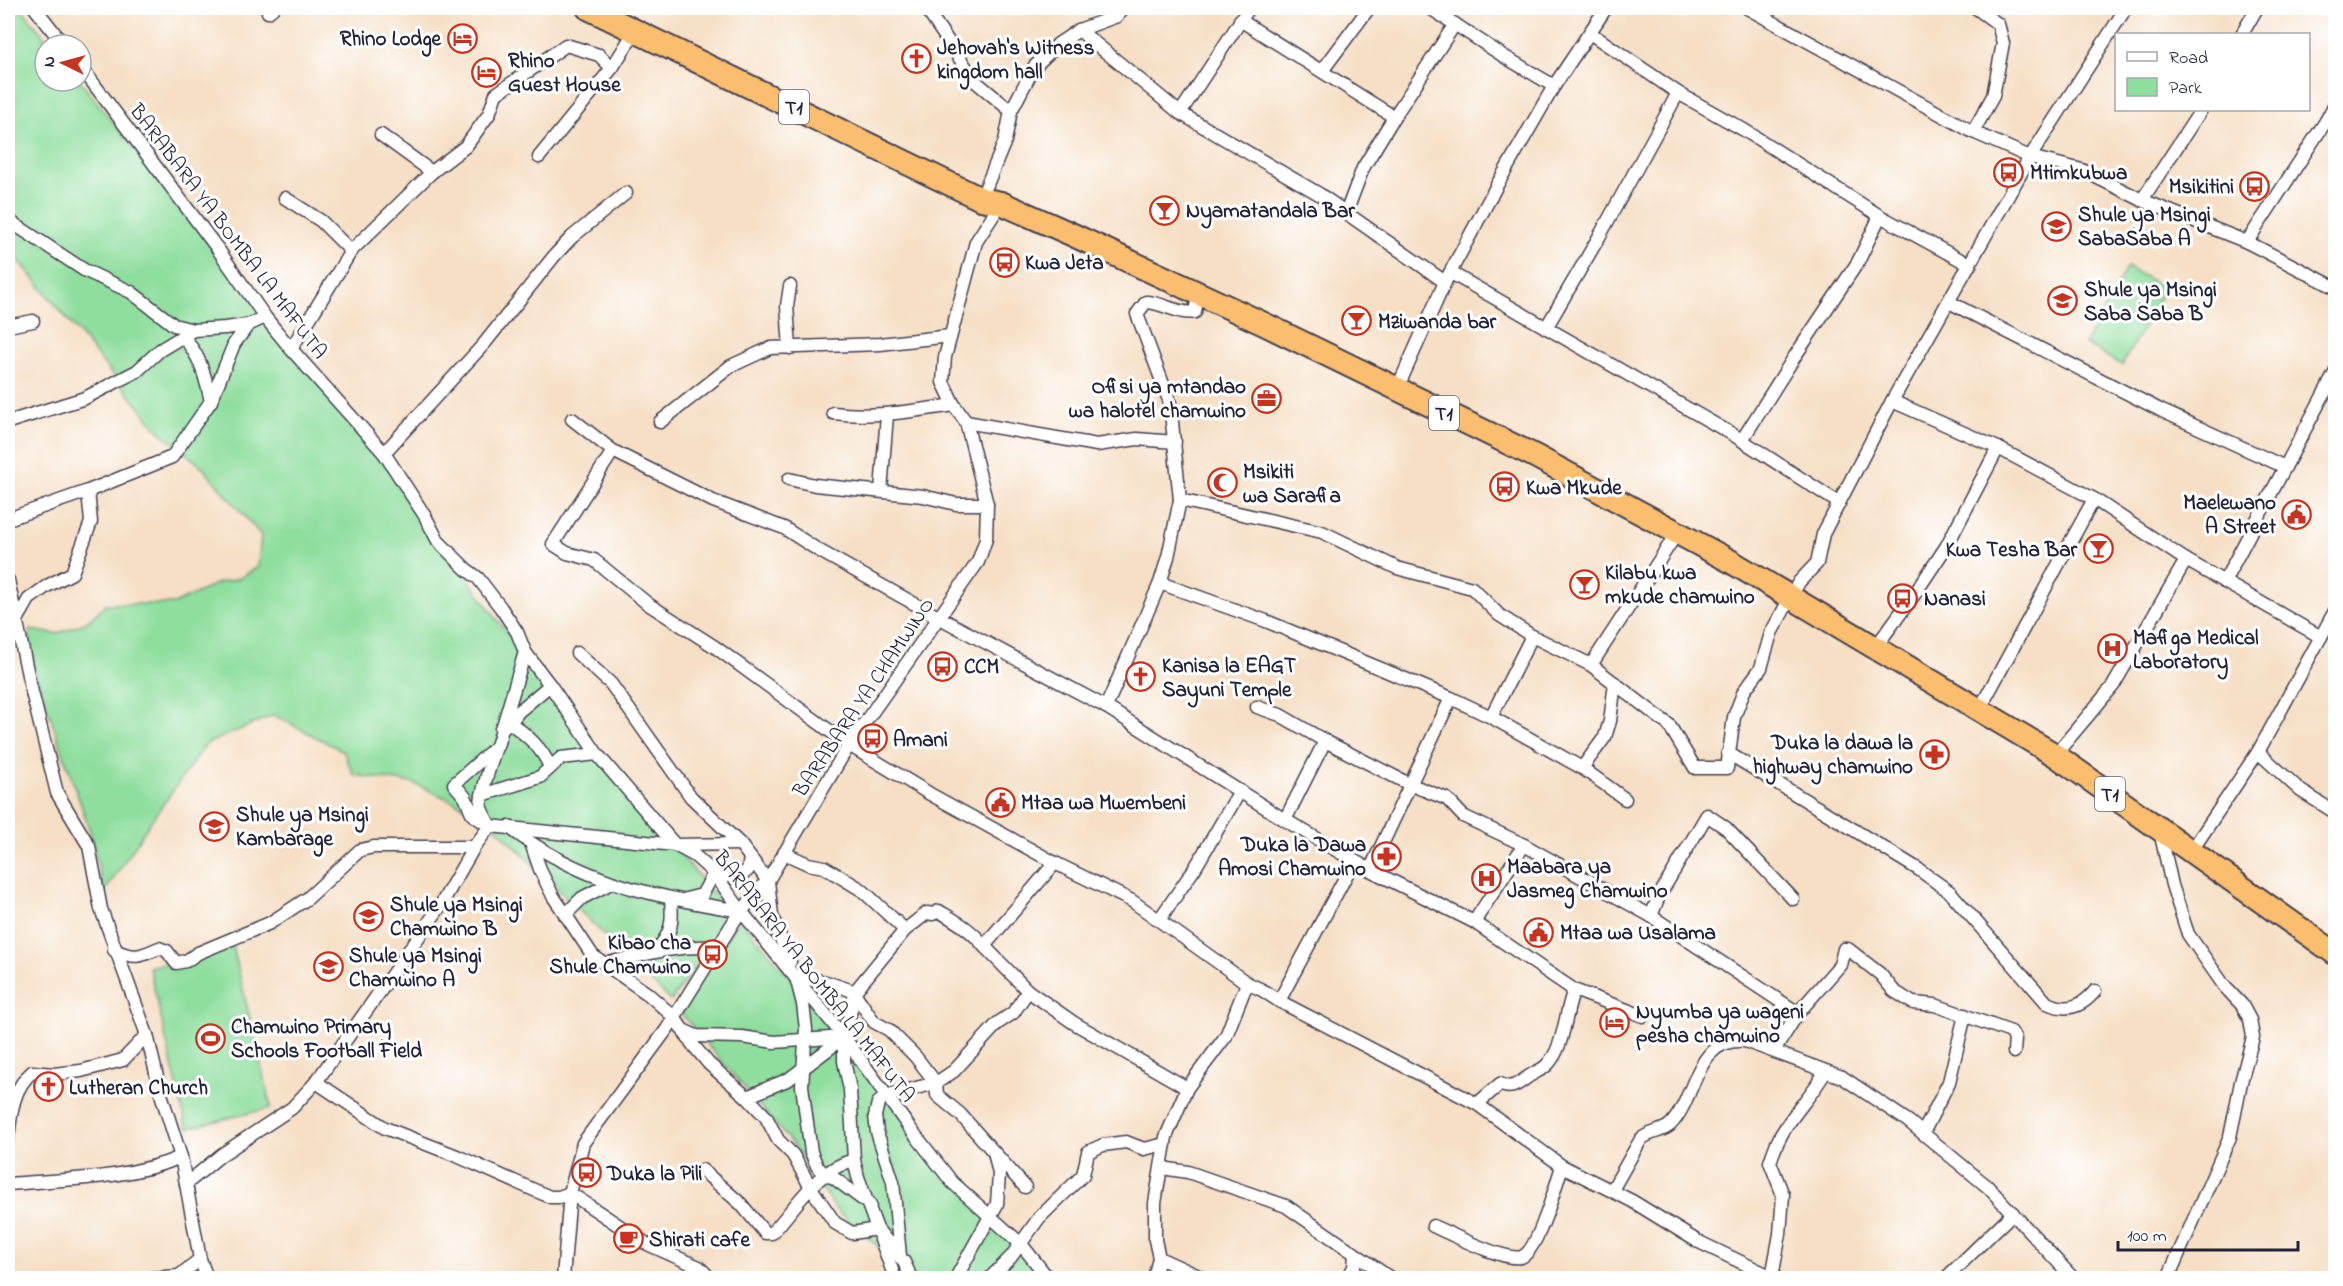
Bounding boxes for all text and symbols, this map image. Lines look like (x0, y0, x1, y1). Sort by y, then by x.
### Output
hotel icon: Rhino Lodge (446, 22, 478, 54)
place label: Rhino Lodge (340, 25, 442, 57)
north arrow (33, 33, 93, 93)
legend (2115, 33, 2310, 111)
place label: Jehovah's Witness kingdom hall (937, 34, 1095, 90)
church icon: Jehovah's Witness kingdom hall (900, 43, 932, 75)
text: Road (2169, 46, 2208, 72)
place label: Rhino Guest House (508, 47, 621, 101)
text: N (38, 55, 62, 68)
hotel icon: Rhino Guest House (471, 56, 503, 88)
text: Park (2169, 76, 2202, 102)
road number: T1 (779, 90, 809, 124)
street label: BARABARA YA BOMBA LA MAFUTA (121, 97, 334, 366)
bus stop icon: Mtimkubwa (1993, 156, 2025, 188)
place label: Mtimkubwa (2030, 159, 2127, 189)
bus stop icon: Msikitini (2239, 170, 2271, 202)
place label: Msikitini (2169, 173, 2234, 203)
bar icon: Nyamatandala Bar (1149, 194, 1181, 226)
place label: Nyamatandala Bar (1186, 197, 1355, 229)
place label: Shule ya Msingi SabaSaba A (2078, 201, 2211, 255)
school or university icon: Shule ya Msingi SabaSaba A (2041, 210, 2073, 242)
bus stop icon: Kwa Jeta (988, 246, 1020, 278)
place label: Kwa Jeta (1025, 249, 1104, 279)
place label: Shule ya Msingi Saba Saba B (2084, 276, 2217, 330)
school or university icon: Shule ya Msingi Saba Saba B (2047, 285, 2079, 317)
bar icon: Mziwanda bar (1341, 305, 1373, 337)
place label: Mziwanda bar (1378, 308, 1497, 338)
place label: Ofisi ya mtandao wa halotel chamwino (1069, 373, 1246, 427)
office icon: Ofisi ya mtandao wa halotel chamwino (1251, 382, 1283, 414)
road number: T1 (1429, 396, 1459, 430)
place label: Msikiti wa Sarafia (1243, 458, 1341, 512)
mosque icon: Msikiti wa Sarafia (1206, 467, 1238, 499)
bus stop icon: Kwa Mkude (1489, 471, 1521, 503)
place label: Kwa Mkude (1526, 474, 1622, 504)
place label: Maelewano A Street (2183, 489, 2277, 543)
public building icon: Maelewano A Street (2281, 498, 2313, 530)
bar icon: Kwa Tesha Bar (2082, 533, 2114, 565)
place label: Kwa Tesha Bar (1946, 536, 2077, 566)
place label: Kilabu kwa mkude chamwino (1605, 559, 1755, 613)
bar icon: Kilabu kwa mkude chamwino (1568, 568, 1600, 600)
bus stop icon: Nanasi (1887, 582, 1919, 614)
place label: Nanasi (1924, 585, 1986, 615)
street label: BARABARA YA CHAMWINO (786, 592, 943, 805)
place label: Mafiga Medical Laboratory (2133, 624, 2259, 680)
hospital icon: Mafiga Medical Laboratory (2096, 633, 2128, 665)
bus stop icon: CCM (927, 650, 959, 682)
place label: Kanisa la EAGT Sayuni Temple (1162, 652, 1296, 708)
place label: CCM (964, 653, 999, 683)
church icon: Kanisa la EAGT Sayuni Temple (1125, 661, 1157, 693)
bus stop icon: Amani (856, 723, 888, 755)
place label: Amani (893, 726, 948, 756)
place label: Duka la dawa la highway chamwino (1753, 729, 1913, 785)
pharmacy icon: Duka la dawa la highway chamwino (1918, 738, 1950, 770)
road number: T1 (2095, 777, 2125, 811)
public building icon: Mtaa wa Mwembeni (984, 786, 1016, 818)
place label: Mtaa wa Mwembeni (1021, 789, 1186, 819)
place label: Shule ya Msingi Kambarage (236, 801, 369, 857)
school or university icon: Shule ya Msingi Kambarage (199, 810, 231, 842)
place label: Duka la Dawa Amosi Chamwino (1218, 831, 1366, 885)
pharmacy icon: Duka la Dawa Amosi Chamwino (1371, 840, 1403, 872)
street label: BARABARA YA BOMBA LA MAFUTA (705, 844, 922, 1110)
place label: Maabara ya Jasmeg Chamwino (1507, 853, 1668, 909)
hospital icon: Maabara ya Jasmeg Chamwino (1470, 862, 1502, 894)
place label: Shule ya Msingi Chamwino B (390, 891, 523, 945)
school or university icon: Shule ya Msingi Chamwino B (353, 900, 385, 932)
public building icon: Mtaa wa Usalama (1523, 916, 1555, 948)
place label: Mtaa wa Usalama (1560, 919, 1716, 949)
place label: Kibao cha Shule Chamwino (549, 929, 691, 983)
bus stop icon: Kibao cha Shule Chamwino (696, 938, 728, 970)
place label: Shule ya Msingi Chamwino A (349, 942, 482, 996)
school or university icon: Shule ya Msingi Chamwino A (312, 951, 344, 983)
place label: Nyumba ya wageni pesha chamwino (1636, 998, 1804, 1052)
hotel icon: Nyumba ya wageni pesha chamwino (1599, 1007, 1631, 1039)
place label: Chamwino Primary Schools Football Field (231, 1013, 422, 1067)
sports icon: Chamwino Primary Schools Football Field (194, 1022, 226, 1054)
church icon: Lutheran Church (32, 1071, 64, 1103)
place label: Lutheran Church (69, 1074, 208, 1104)
bus stop icon: Duka la Pili (570, 1157, 602, 1189)
place label: Duka la Pili (606, 1160, 702, 1190)
scale bar (2118, 1214, 2298, 1252)
cafe icon: Shirati cafe (612, 1223, 644, 1255)
text: 100 m (2127, 1224, 2167, 1250)
place label: Shirati cafe (649, 1226, 751, 1256)

